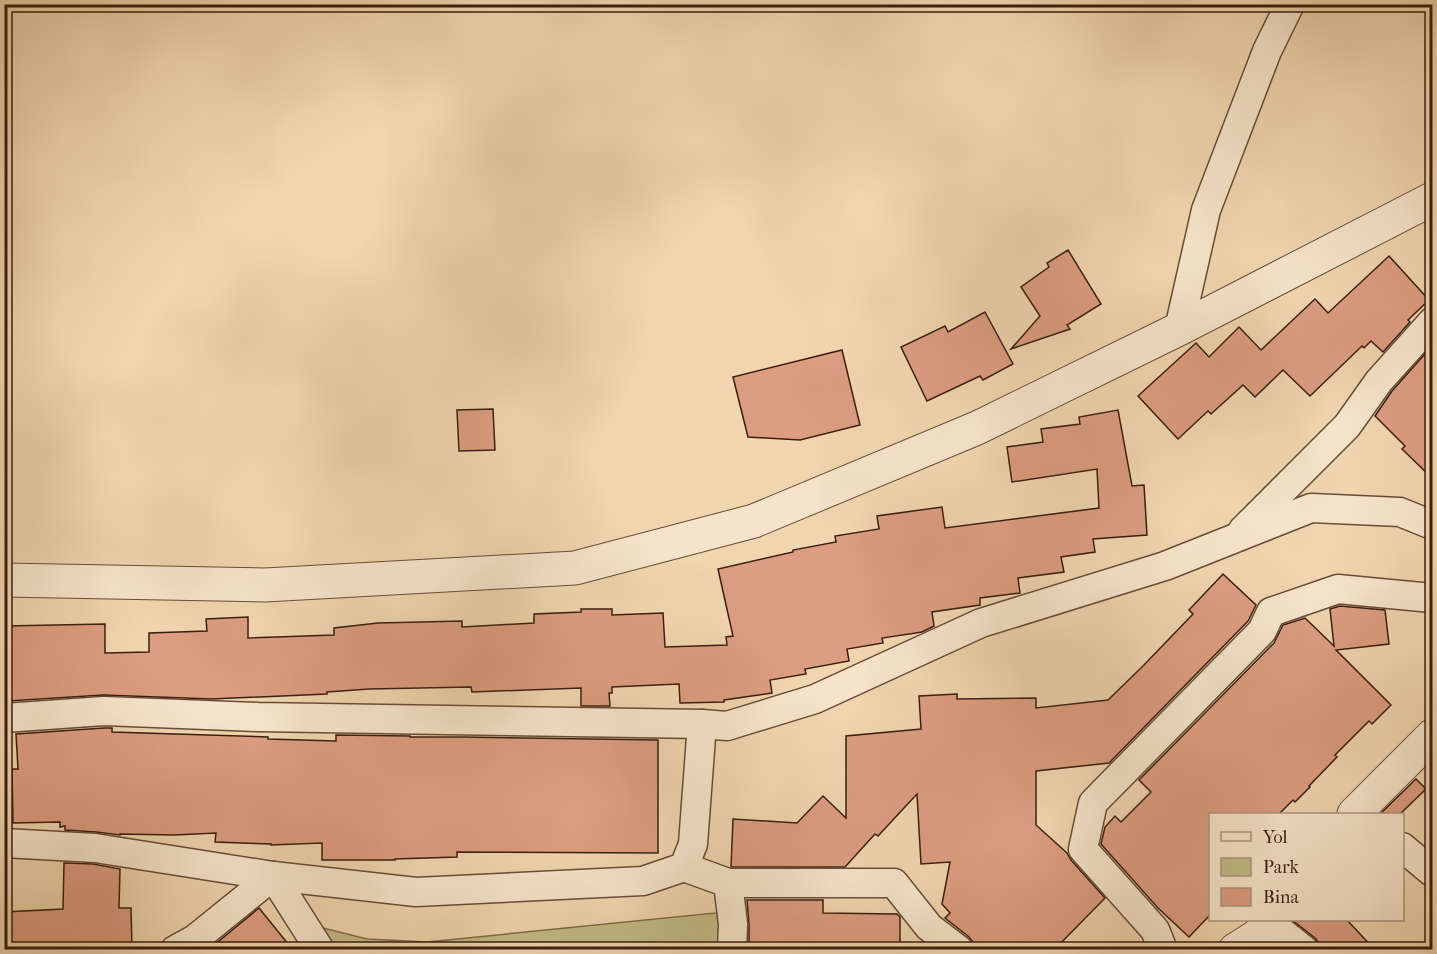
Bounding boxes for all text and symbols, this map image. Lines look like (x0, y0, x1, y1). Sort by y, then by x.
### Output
legend (1209, 813, 1404, 921)
text: Yol (1262, 827, 1288, 848)
text: Park (1263, 857, 1300, 878)
text: Bina (1263, 887, 1299, 908)

